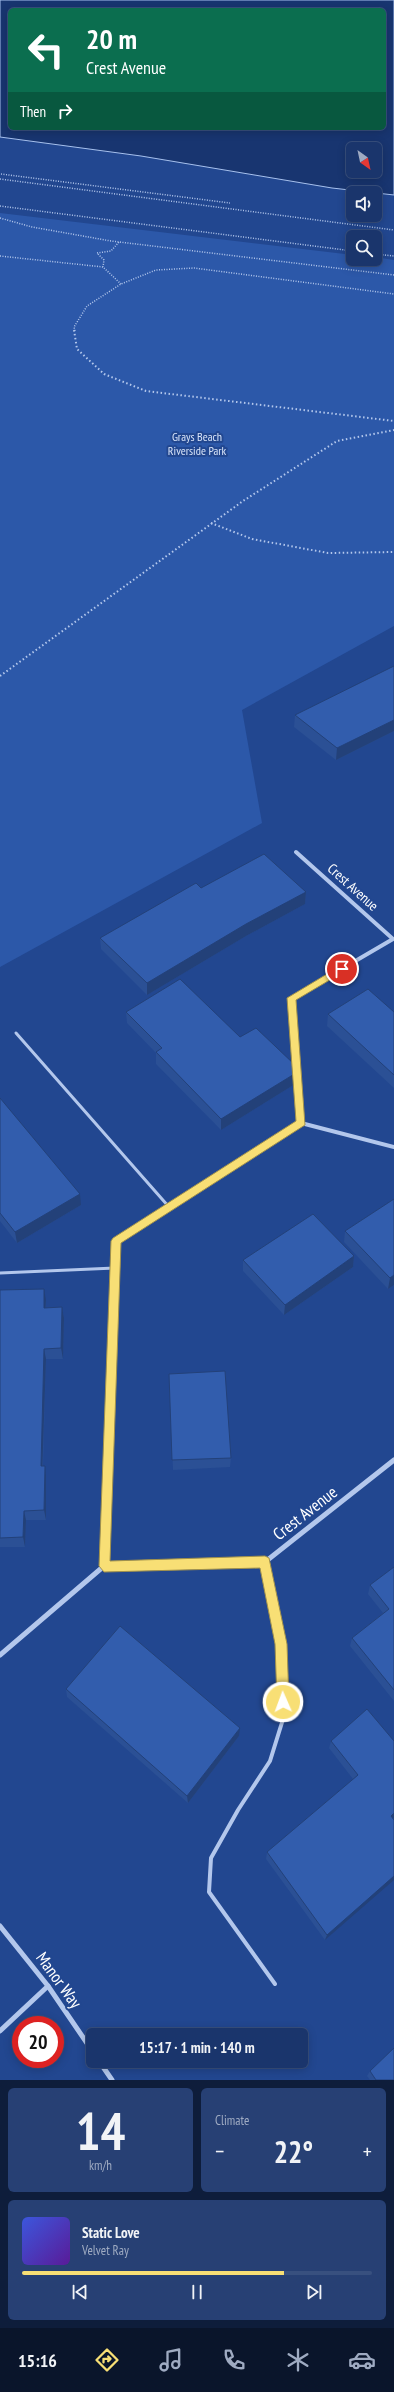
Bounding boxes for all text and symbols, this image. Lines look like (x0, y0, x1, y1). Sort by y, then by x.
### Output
text: 20 m (86, 20, 137, 57)
icon: left (20, 24, 72, 76)
text: Crest Avenue (86, 56, 166, 79)
icon: right (54, 100, 76, 122)
text: Then (20, 102, 46, 121)
north arrow (346, 142, 382, 178)
map controls (346, 142, 382, 266)
button: sound (346, 186, 382, 222)
button: search (346, 230, 382, 266)
park label: Grays Beach Riverside Park (168, 429, 227, 458)
street label: Crest Avenue (324, 859, 382, 915)
pin (325, 952, 359, 986)
icon: arrive (331, 958, 353, 980)
street label: Crest Avenue (268, 1481, 342, 1545)
position arrow (262, 1681, 304, 1723)
street label: Manor Way (31, 1947, 87, 2013)
speed limit sign: 20 (12, 2016, 64, 2068)
text: 15:17 · 1 min · 140 m (139, 2038, 255, 2057)
text: 14 (76, 2097, 125, 2164)
text: Climate (215, 2112, 249, 2129)
text: 22° (274, 2132, 313, 2171)
text: − (215, 2137, 224, 2165)
text: + (363, 2137, 372, 2165)
text: km/h (89, 2157, 112, 2174)
text: Static Love (82, 2223, 140, 2242)
text: Velvet Ray (82, 2242, 129, 2259)
icon: previous (69, 2281, 91, 2303)
icon: pause (186, 2281, 208, 2303)
icon: next (303, 2281, 325, 2303)
icon: directions (93, 2346, 121, 2374)
icon: music (157, 2346, 185, 2374)
icon: phone (220, 2346, 248, 2374)
icon: climate (284, 2346, 312, 2374)
icon: car (348, 2346, 376, 2374)
text: 15:16 (18, 2349, 57, 2372)

